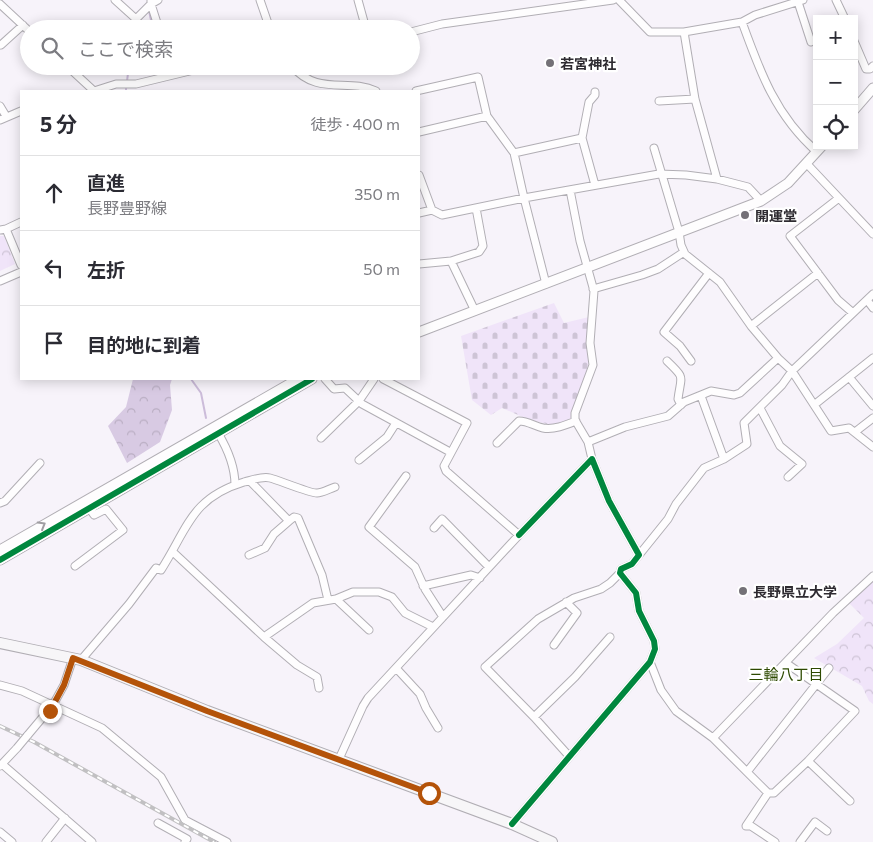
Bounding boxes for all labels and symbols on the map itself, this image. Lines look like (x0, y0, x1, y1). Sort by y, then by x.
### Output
place label: 若宮神社 (560, 55, 616, 72)
marker: 若宮神社 (544, 57, 556, 69)
place label: 開運堂 (755, 207, 797, 224)
marker: 開運堂 (739, 209, 751, 221)
one-way arrow (37, 521, 46, 531)
place label: 長野県立大学 (753, 583, 837, 600)
marker: 長野県立大学 (737, 585, 749, 597)
district label: 三輪八丁目 (748, 665, 824, 683)
route end (39, 700, 62, 723)
route start (418, 782, 441, 805)

